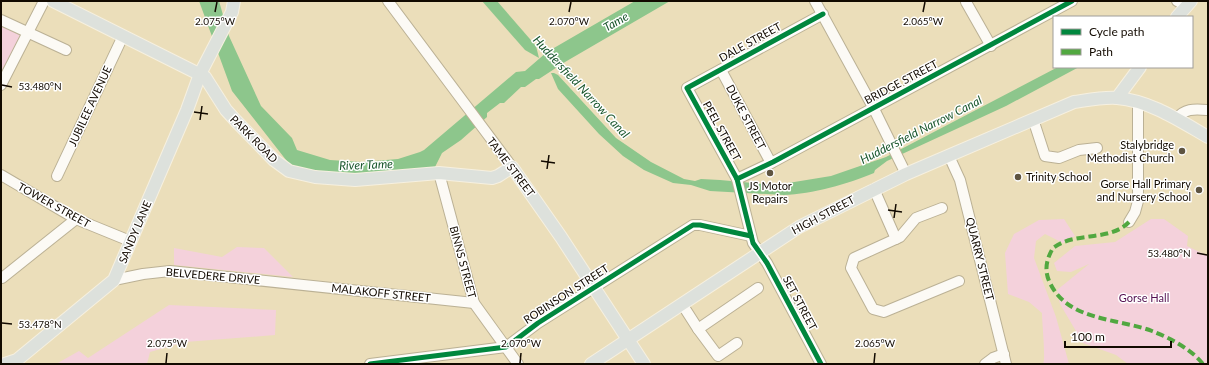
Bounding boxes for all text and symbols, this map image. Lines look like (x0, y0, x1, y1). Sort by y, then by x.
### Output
water label: Tame (601, 8, 631, 35)
text: 2.075°W (195, 15, 236, 27)
text: 2.070°W (549, 15, 590, 27)
text: 2.065°W (903, 15, 944, 27)
legend (1053, 16, 1193, 68)
street label: DALE STREET (716, 19, 784, 64)
text: Cycle path (1089, 24, 1144, 39)
water label: Huddersfield Narrow Canal (530, 32, 633, 141)
text: Path (1089, 44, 1113, 59)
street label: BRIDGE STREET (862, 57, 940, 106)
street label: JUBILEE AVENUE (65, 64, 114, 148)
text: 53.480°N (18, 80, 62, 92)
street label: DUKE STREET (724, 82, 769, 152)
water label: Huddersfield Narrow Canal (857, 92, 984, 167)
street label: PEEL STREET (701, 99, 744, 163)
street label: PARK ROAD (228, 112, 281, 165)
street label: TAME STREET (485, 134, 538, 199)
place label: Stalybridge Methodist Church (1087, 138, 1174, 164)
marker: Stalybridge Methodist Church (1177, 146, 1187, 156)
water label: River Tame (339, 156, 393, 173)
marker: JS Motor Repairs (765, 168, 775, 178)
place label: Trinity School (1026, 170, 1091, 183)
marker: Trinity School (1013, 172, 1023, 182)
place label: Gorse Hall Primary and Nursery School (1097, 177, 1191, 203)
street label: TOWER STREET (16, 179, 93, 230)
place label: JS Motor Repairs (748, 179, 792, 205)
marker: Gorse Hall Primary and Nursery School (1194, 185, 1204, 195)
street label: HIGH STREET (789, 192, 857, 237)
street label: SANDY LANE (116, 199, 154, 265)
street label: QUARRY STREET (964, 216, 997, 302)
street label: BINNS STREET (448, 224, 480, 300)
text: 53.480°N (1147, 247, 1191, 259)
street label: ROBINSON STREET (521, 261, 611, 326)
street label: BELVEDERE DRIVE (165, 265, 261, 286)
street label: SET STREET (781, 273, 820, 333)
street label: MALAKOFF STREET (331, 281, 432, 304)
park label: Gorse Hall (1119, 291, 1169, 304)
text: 53.478°N (18, 318, 62, 330)
scale bar (1065, 323, 1171, 349)
text: 100 m (1071, 329, 1105, 344)
text: 2.075°W (147, 337, 188, 349)
text: 2.070°W (501, 337, 542, 349)
text: 2.065°W (855, 337, 896, 349)

